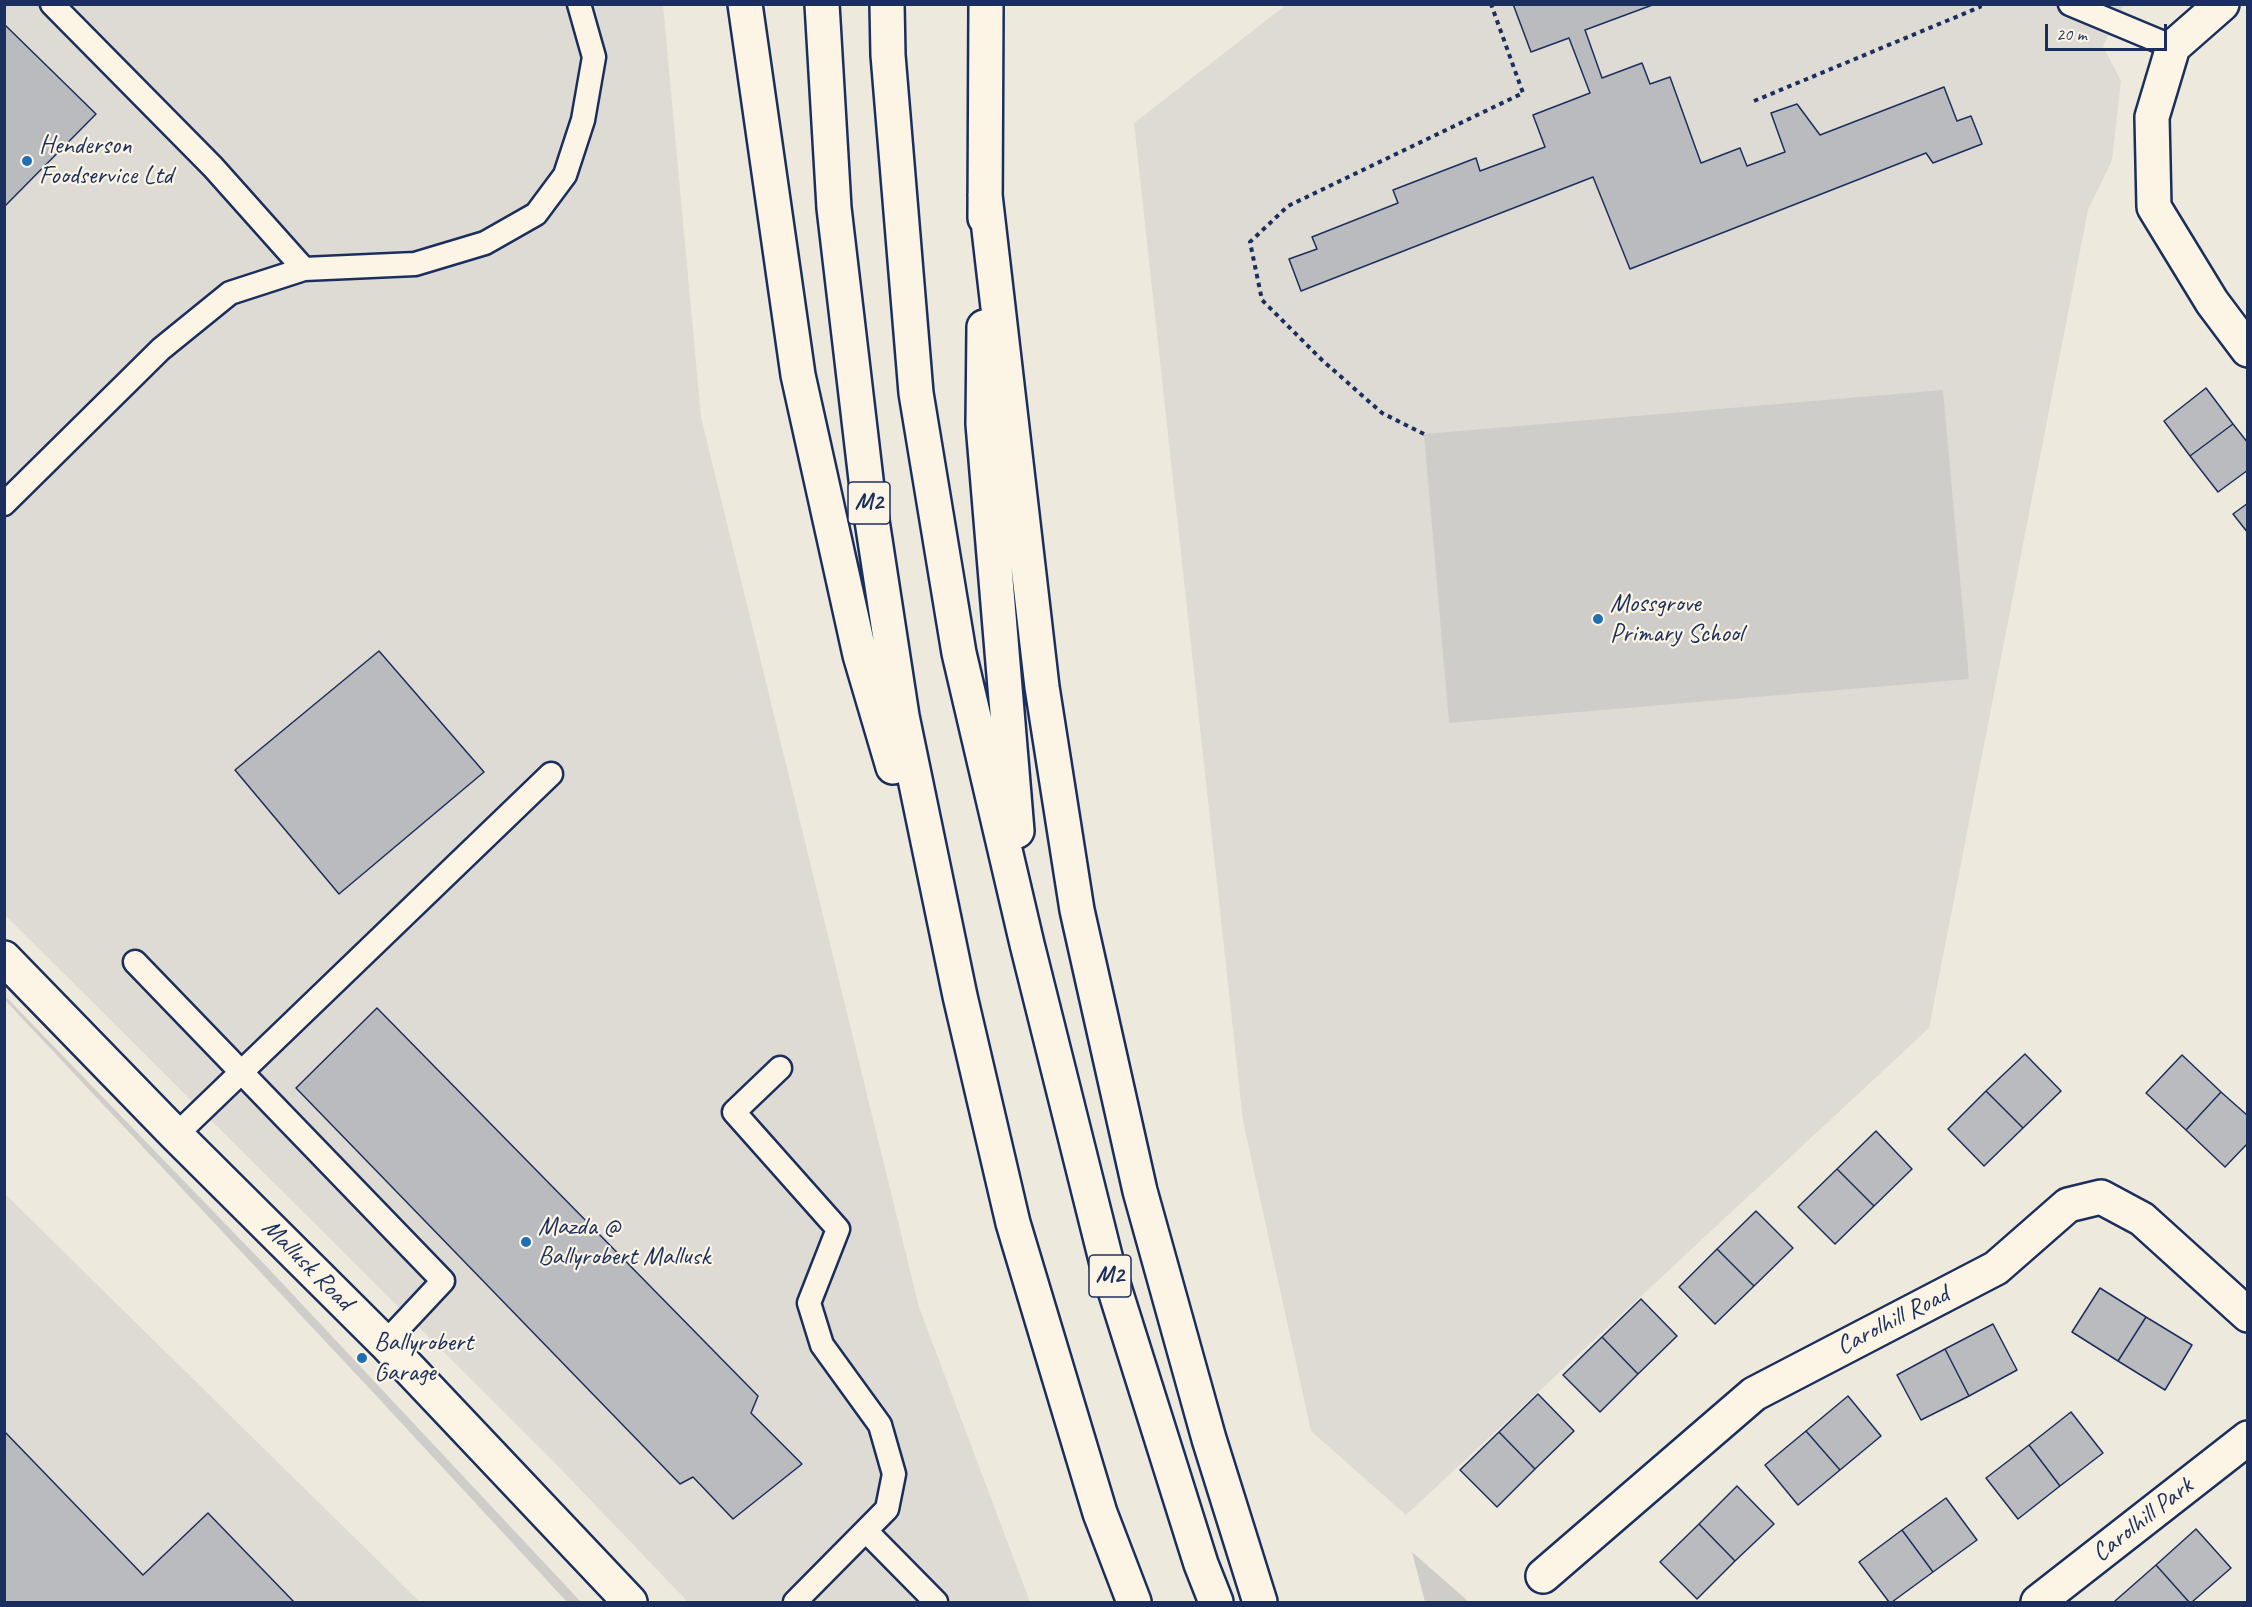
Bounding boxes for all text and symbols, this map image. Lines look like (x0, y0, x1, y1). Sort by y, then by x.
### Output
scale bar (2048, 12, 2170, 50)
text: 20 m (2056, 23, 2087, 45)
place label: Henderson Foodservice Ltd (39, 130, 173, 192)
marker: Henderson Foodservice Ltd (20, 154, 34, 168)
road number: M2 (848, 482, 890, 524)
place label: Mossgrove Primary School (1610, 588, 1743, 650)
marker: Mossgrove Primary School (1591, 612, 1605, 626)
place label: Mazda @ Ballyrobert Mallusk (538, 1211, 710, 1272)
street label: Mallusk Road (255, 1213, 359, 1317)
marker: Mazda @ Ballyrobert Mallusk (519, 1235, 533, 1249)
road number: M2 (1089, 1255, 1131, 1297)
street label: Carolhill Road (1832, 1279, 1954, 1363)
place label: Ballyrobert Garage (374, 1327, 473, 1388)
marker: Ballyrobert Garage (355, 1351, 369, 1365)
street label: Carolhill Park (2086, 1471, 2200, 1569)

